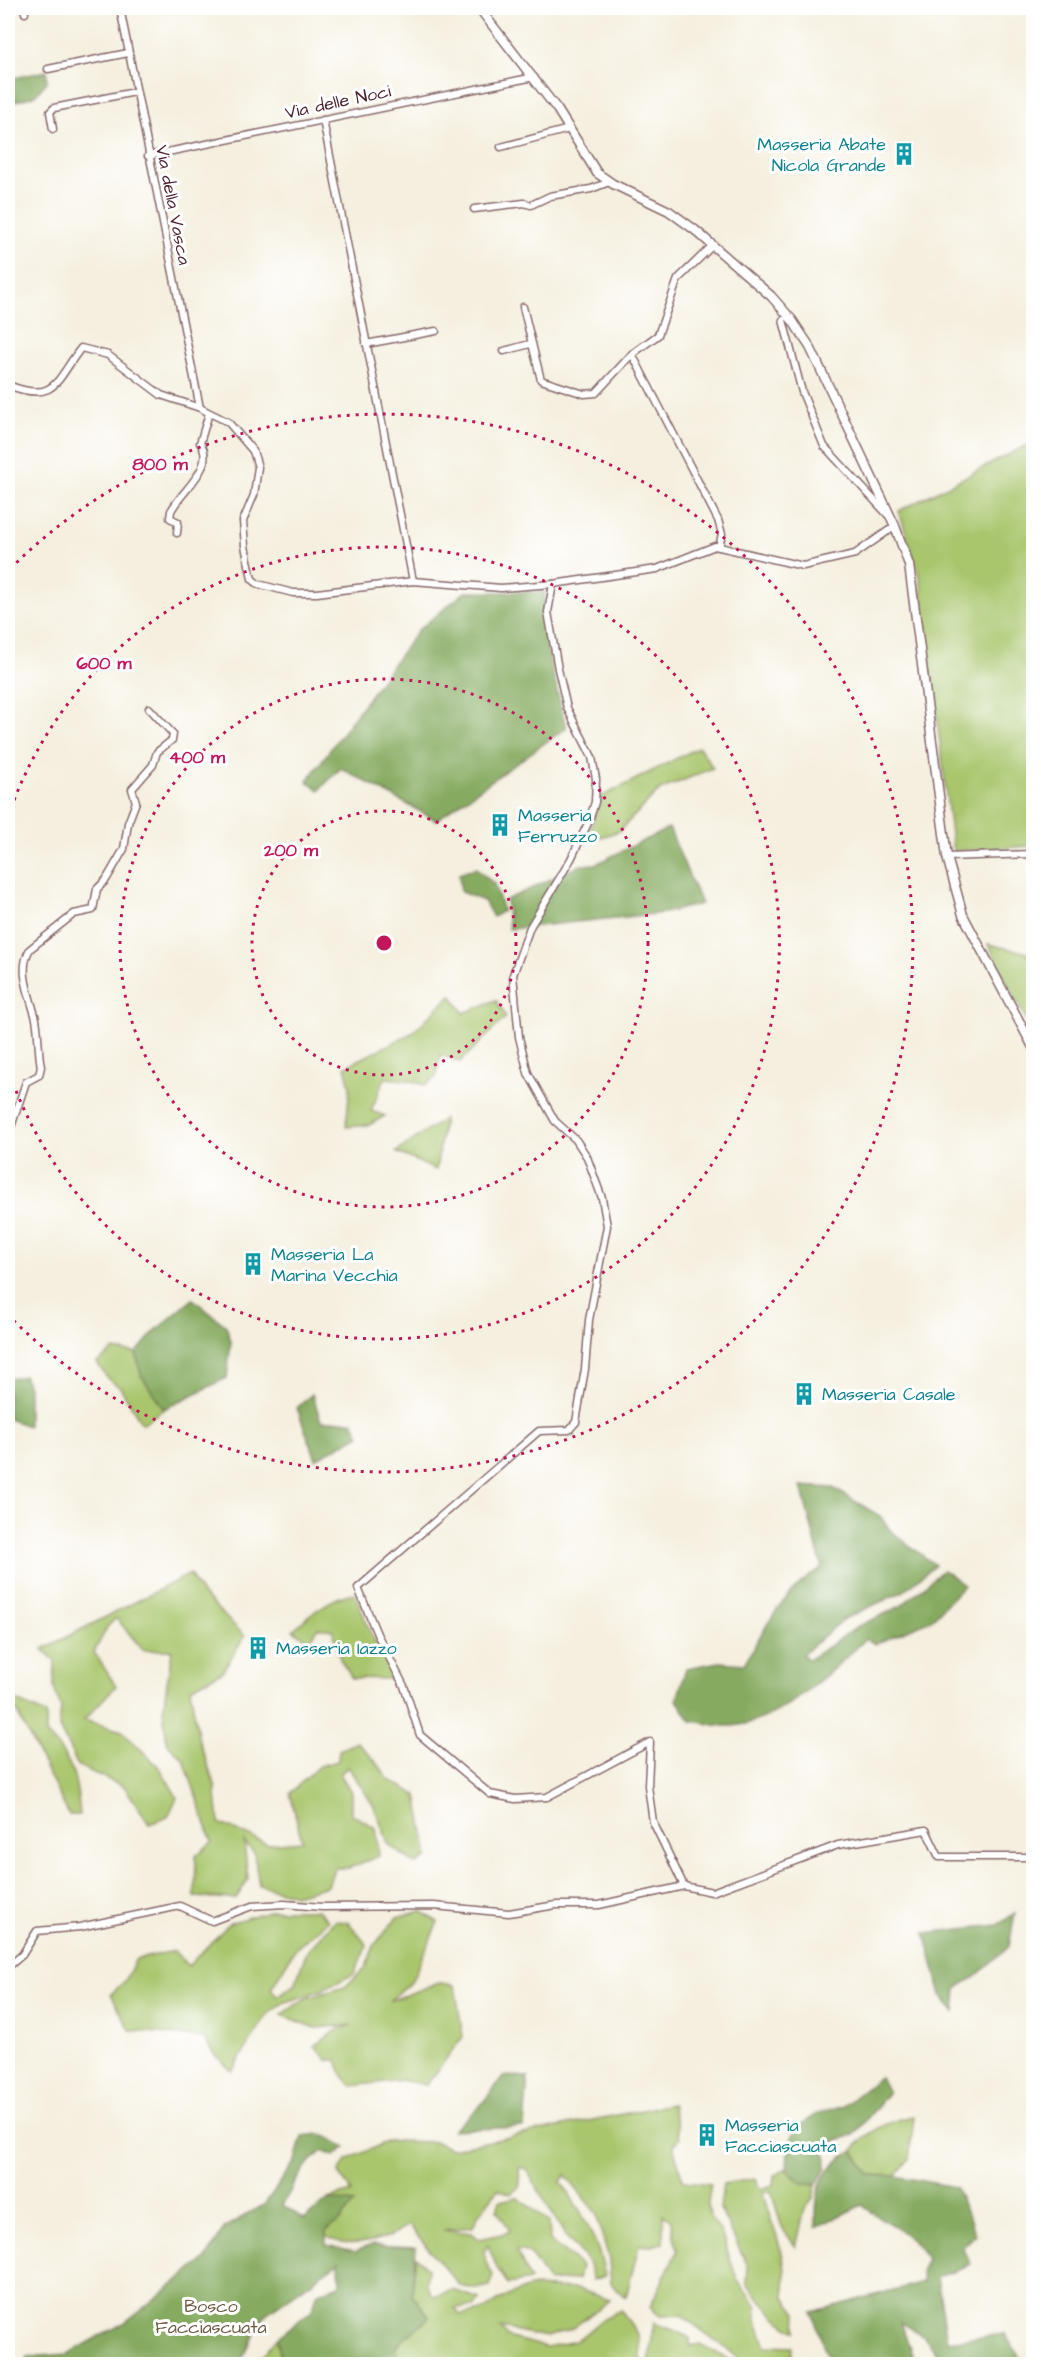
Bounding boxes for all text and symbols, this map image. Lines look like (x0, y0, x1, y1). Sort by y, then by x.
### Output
street label: Via delle Noci (283, 79, 393, 125)
place label: Masseria Abate Nicola Grande (757, 132, 886, 178)
building icon: Masseria Abate Nicola Grande (891, 141, 917, 167)
street label: Via della Vasca (149, 143, 197, 267)
text: 800 m (132, 452, 189, 477)
text: 600 m (76, 651, 133, 676)
text: 400 m (169, 745, 226, 770)
place label: Masseria Ferruzzo (518, 803, 597, 849)
building icon: Masseria Ferruzzo (487, 812, 513, 838)
text: 200 m (263, 838, 319, 863)
centre of rings (374, 933, 394, 953)
place label: Masseria La Marina Vecchia (271, 1242, 398, 1288)
building icon: Masseria La Marina Vecchia (240, 1251, 266, 1277)
building icon: Masseria Casale (791, 1381, 817, 1407)
place label: Masseria Casale (822, 1382, 956, 1407)
building icon: Masseria Iazzo (245, 1635, 271, 1661)
place label: Masseria Iazzo (276, 1636, 397, 1661)
place label: Masseria Facciascuata (725, 2113, 836, 2159)
building icon: Masseria Facciascuata (694, 2122, 720, 2148)
park label: Bosco Facciascuata (155, 2294, 267, 2340)

